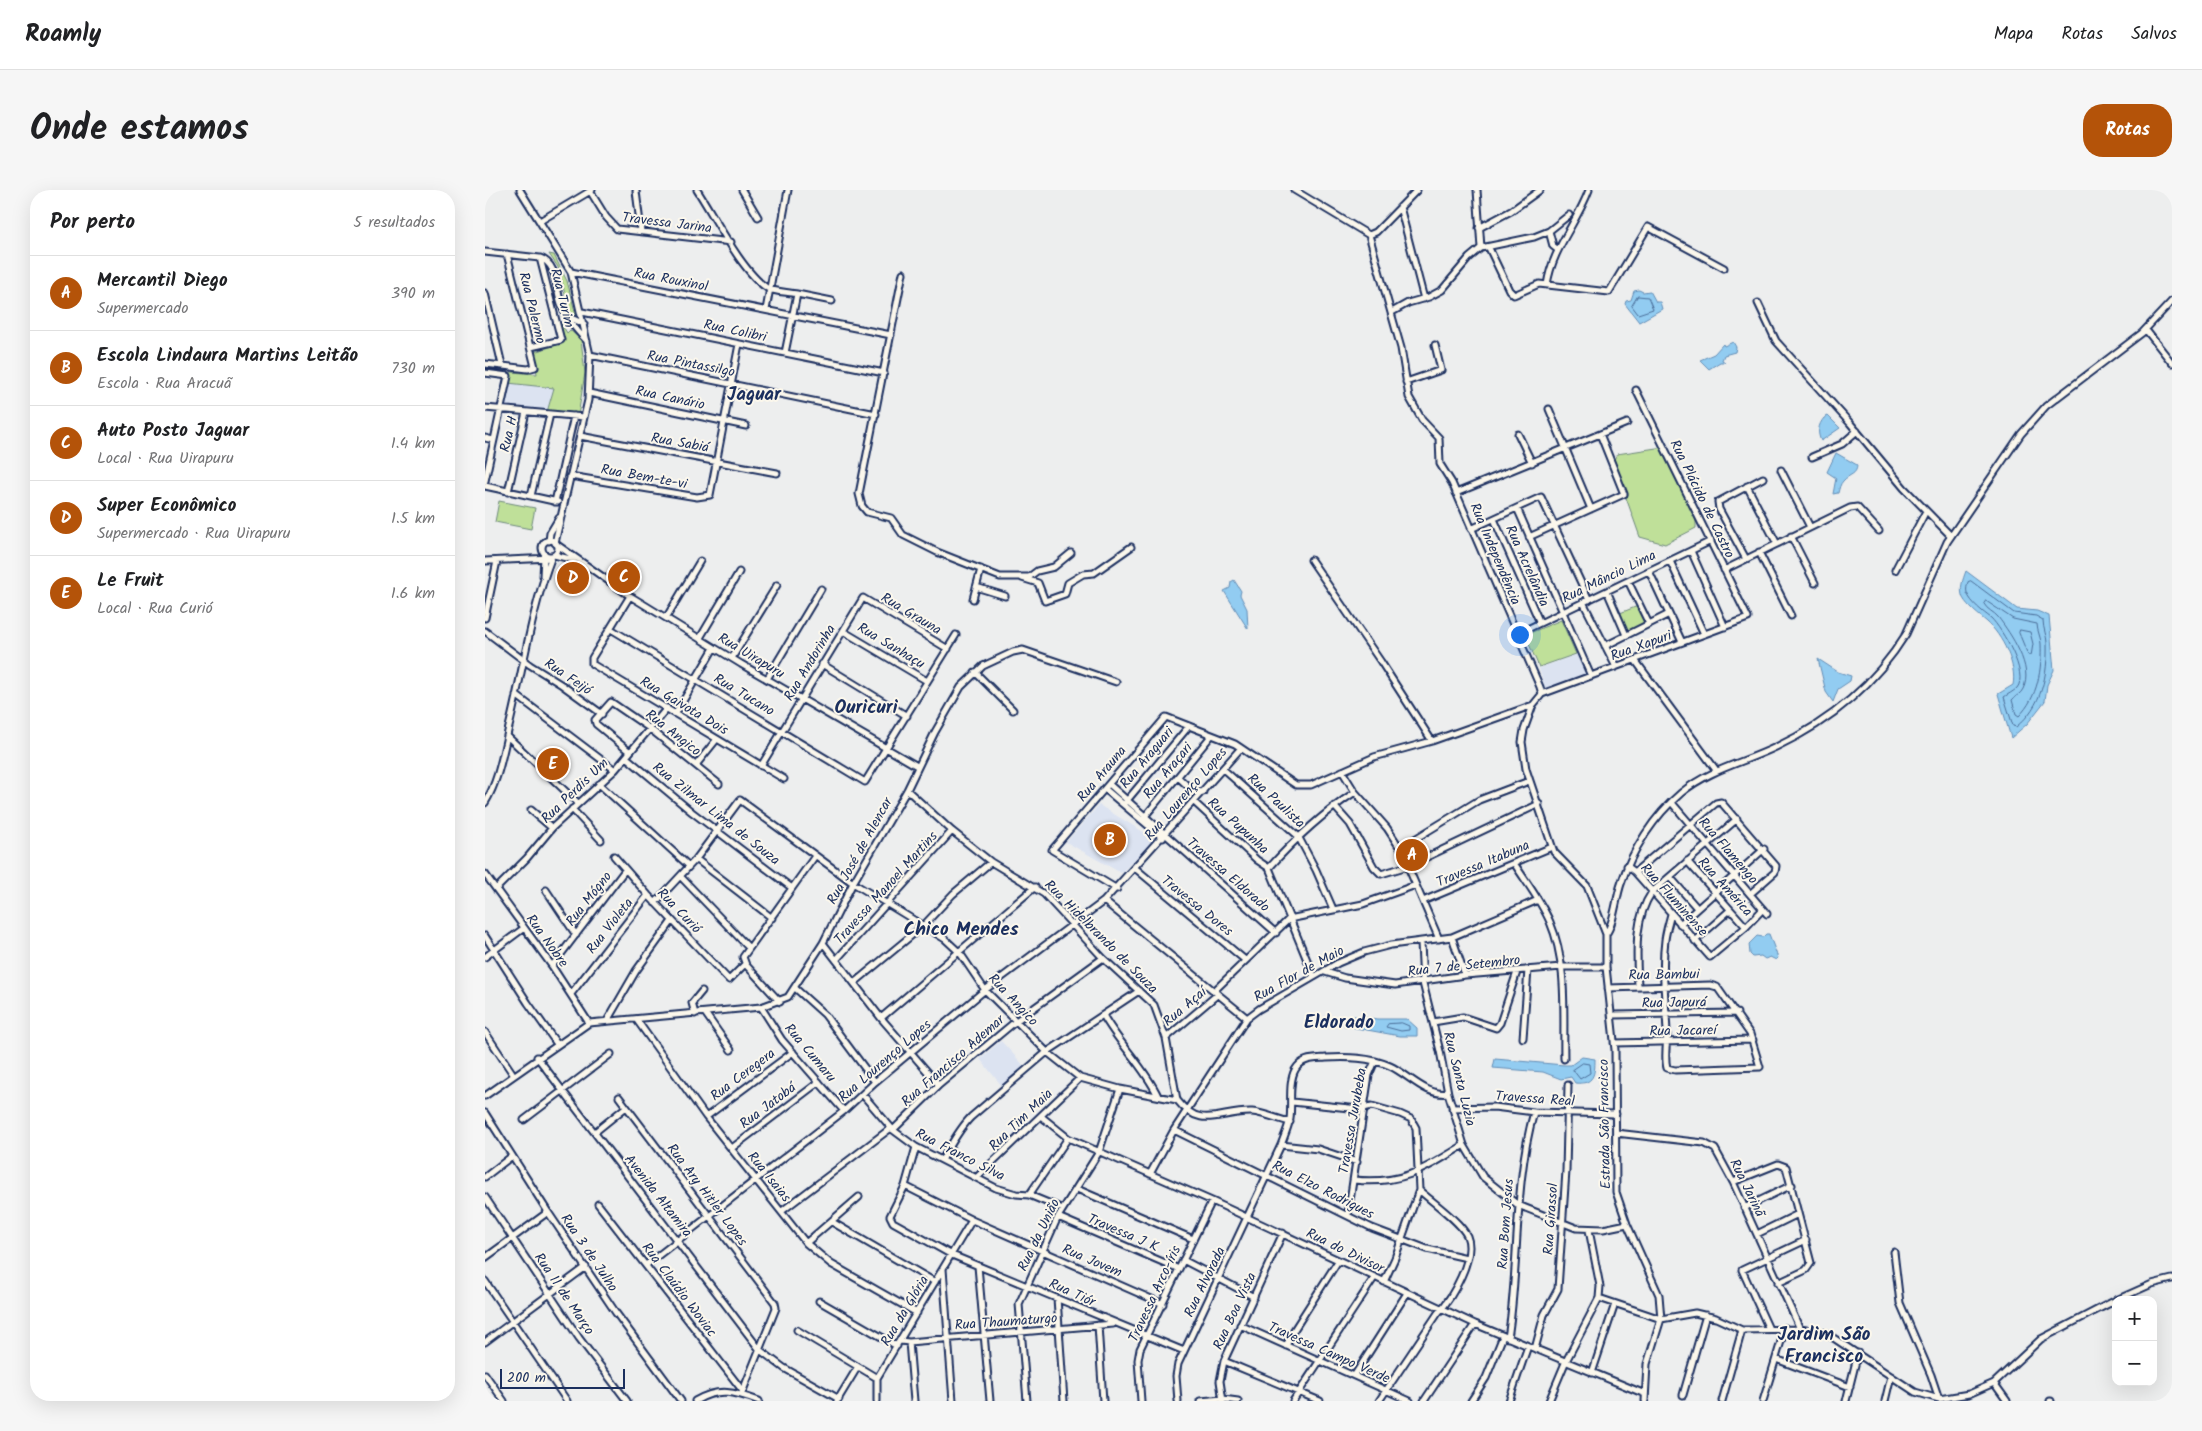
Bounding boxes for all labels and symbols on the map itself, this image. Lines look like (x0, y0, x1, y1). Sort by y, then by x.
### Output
street label: Travessa Jarina (621, 207, 713, 239)
street label: Rua Rouxinol (632, 262, 710, 298)
street label: Rua Turim (544, 266, 580, 330)
street label: Rua Palermo (512, 270, 552, 346)
street label: Rua Colibri (701, 314, 769, 349)
street label: Rua Pintassilgo (645, 345, 737, 383)
street label: Rua Canário (633, 380, 707, 416)
district label: Jaguar (727, 380, 782, 410)
street label: Rua H (494, 414, 524, 454)
street label: Rua Sabiá (649, 427, 712, 459)
street label: Rua Plácido de Castro (1664, 436, 1740, 562)
street label: Rua Bem-te-vi (599, 459, 690, 496)
street label: Rua Independência (1464, 499, 1526, 609)
street label: Rua Acrelândia (1499, 522, 1555, 610)
street label: Rua Mâncio Lima (1558, 545, 1660, 609)
pin: C (608, 558, 640, 596)
pin: D (557, 559, 589, 597)
street label: Rua Grauna (876, 587, 946, 641)
street label: Rua Sanhaçu (853, 617, 929, 675)
street label: Rua Andorinha (778, 621, 842, 705)
your location (1507, 622, 1533, 648)
street label: Rua Xapuri (1607, 625, 1675, 667)
street label: Rua Uirapuru (713, 627, 789, 685)
street label: Rua Feijó (539, 653, 597, 702)
street label: Rua Tucano (709, 668, 779, 722)
street label: Rua Gaivota Dois (635, 671, 733, 741)
district label: Ouricuri (834, 693, 899, 723)
street label: Rua Angico (640, 704, 706, 762)
street label: Rua Araguari (1115, 722, 1180, 794)
street label: Rua Araçari (1138, 738, 1199, 804)
street label: Rua Arauna (1072, 741, 1132, 807)
street label: Rua Lourenço Lopes (1139, 742, 1233, 846)
pin: E (537, 745, 569, 783)
street label: Rua Perdis Um (536, 753, 614, 829)
street label: Rua Zilmar Lima de Souza (647, 757, 785, 871)
street label: Rua Paulista (1242, 768, 1310, 834)
street label: Rua José de Alencar (821, 792, 899, 909)
street label: Rua Pupunha (1202, 792, 1274, 860)
street label: Rua Flamengo (1693, 813, 1763, 889)
pin: B (1094, 821, 1126, 859)
street label: Travessa Manoel Martins (829, 826, 943, 950)
street label: Travessa Eldorado (1181, 832, 1275, 918)
street label: Travessa Itabuna (1433, 834, 1533, 894)
pin: A (1396, 836, 1428, 874)
street label: Rua América (1692, 852, 1758, 922)
street label: Rua Fluminense (1635, 858, 1714, 942)
street label: Rua Mógno (560, 867, 618, 931)
street label: Travessa Dores (1156, 870, 1238, 942)
street label: Rua Hidelbrando de Souza (1039, 875, 1163, 999)
street label: Rua Curió (651, 883, 707, 939)
street label: Rua Violeta (581, 893, 639, 959)
street label: Rua Nobre (520, 910, 574, 973)
district label: Chico Mendes (903, 915, 1019, 945)
street label: Rua Flor de Maio (1250, 940, 1348, 1008)
street label: Rua 7 de Setembro (1407, 949, 1521, 983)
street label: Rua Bambui (1628, 963, 1700, 987)
street label: Rua Angico (983, 969, 1043, 1031)
street label: Rua Açaí (1158, 980, 1214, 1032)
street label: Rua Japurá (1641, 991, 1708, 1015)
district label: Eldorado (1304, 1008, 1374, 1038)
street label: Rua Francisco Ademar (896, 1009, 1011, 1112)
street label: Rua Lourenço Lopes (833, 1014, 937, 1108)
street label: Rua Cumaru (779, 1019, 842, 1088)
street label: Rua Jacareí (1649, 1019, 1719, 1043)
street label: Rua Santa Luzia (1437, 1029, 1481, 1129)
street label: Rua Ceregera (706, 1043, 780, 1107)
street label: Estrada São Francisco (1593, 1059, 1617, 1189)
street label: Travessa Jurubeba (1333, 1066, 1373, 1176)
street label: Rua Jatobá (735, 1077, 802, 1135)
street label: Rua Tim Maia (984, 1084, 1058, 1156)
street label: Travessa Real (1495, 1085, 1576, 1113)
street label: Rua Franco Silva (911, 1123, 1009, 1187)
street label: Rua Ary Hitler Lopes (661, 1139, 753, 1251)
street label: Rua Isaias (742, 1147, 796, 1207)
street label: Avenida Altamira (618, 1150, 698, 1242)
street label: Rua Elzo Rodrigues (1268, 1155, 1378, 1225)
street label: Rua Jarinã (1723, 1155, 1771, 1222)
street label: Rua Bom Jesus (1492, 1178, 1520, 1270)
street label: Rua Girassol (1538, 1182, 1565, 1256)
street label: Rua da União (1012, 1195, 1066, 1275)
street label: Travessa J K (1084, 1208, 1163, 1258)
street label: Rua 3 de Julho (555, 1209, 623, 1297)
street label: Rua do Divisor (1302, 1223, 1389, 1280)
street label: Rua Claúdio Woviac (636, 1238, 722, 1342)
street label: Rua Jovem (1059, 1238, 1125, 1284)
street label: Travessa Arco-íris (1123, 1242, 1187, 1346)
street label: Rua Alvorada (1178, 1243, 1232, 1321)
street label: Rua 11 de Março (528, 1248, 600, 1340)
street label: Rua Boa Vista (1207, 1269, 1263, 1353)
street label: Rua da Glória (875, 1271, 935, 1351)
street label: Rua Tiór (1045, 1273, 1100, 1314)
street label: Rua Thaumaturgo (954, 1307, 1058, 1337)
street label: Travessa Campo Verde (1264, 1316, 1394, 1390)
district label: Jardim São Francisco (1778, 1320, 1871, 1372)
scale bar (500, 1366, 625, 1389)

